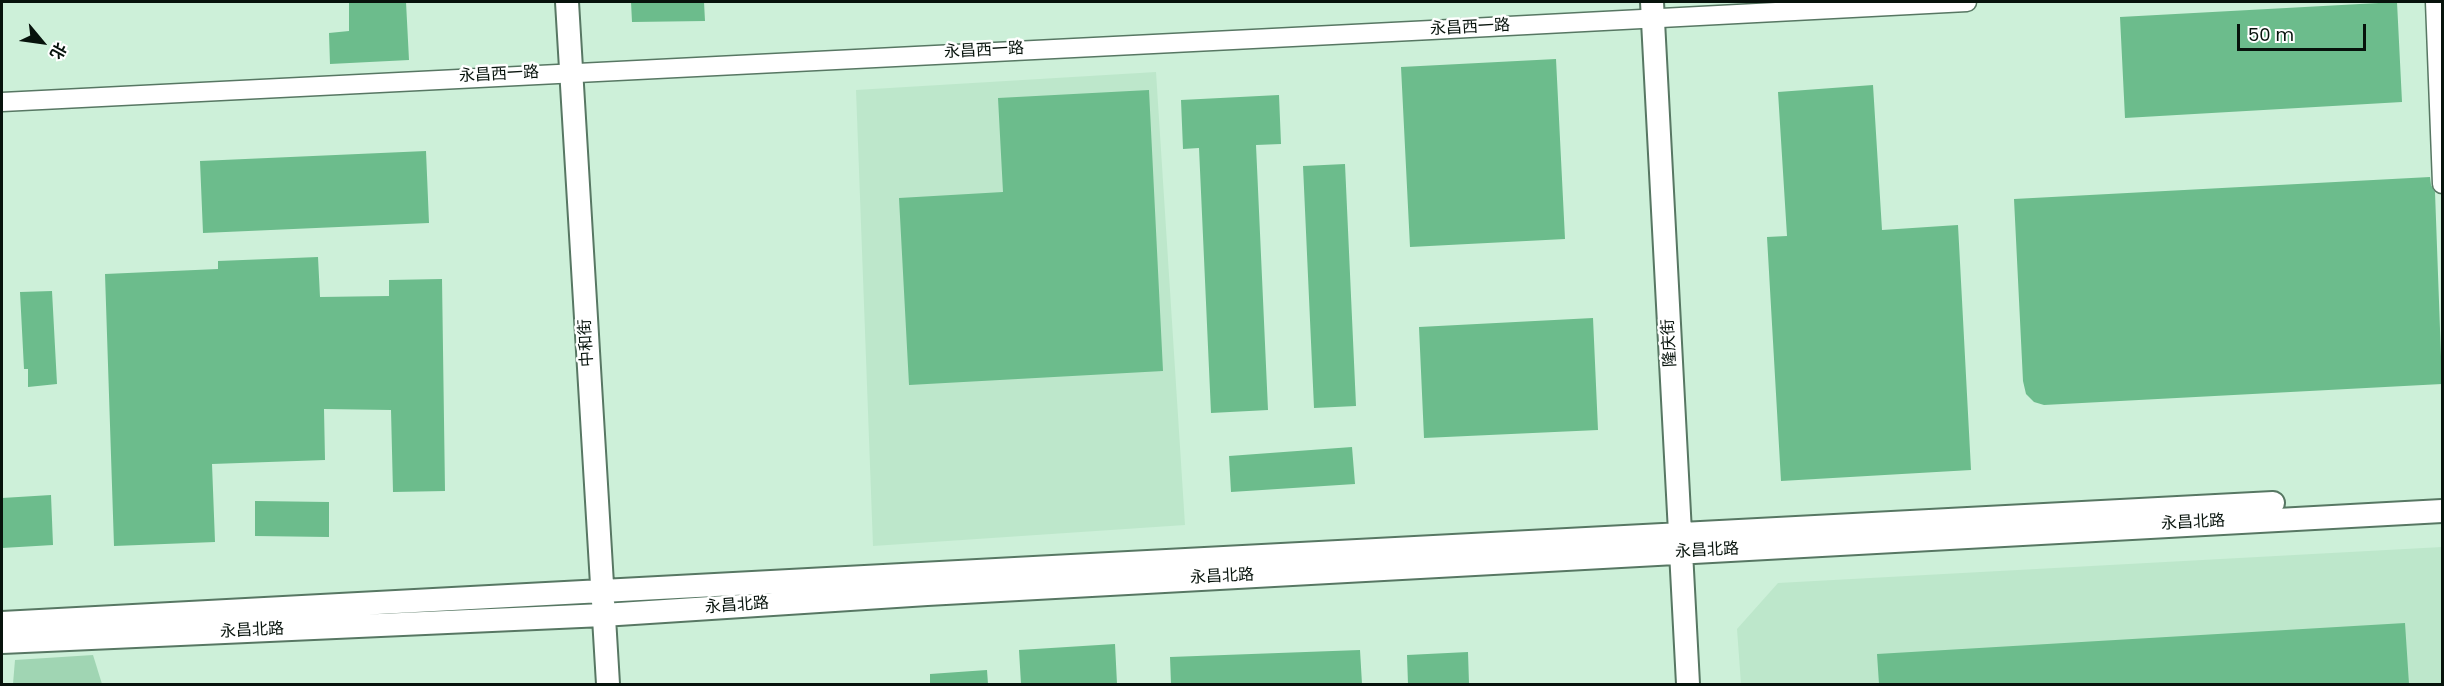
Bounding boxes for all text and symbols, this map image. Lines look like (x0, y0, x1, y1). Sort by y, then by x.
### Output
north arrow (12, 12, 72, 72)
scale bar (2240, 12, 2369, 50)
street label: 永昌西一路 (1430, 16, 1510, 40)
text: 50 m (2248, 22, 2294, 47)
text: 北 (44, 38, 72, 64)
street label: 永昌西一路 (944, 39, 1024, 63)
street label: 永昌西一路 (459, 63, 539, 87)
street label: 中和街 (576, 319, 598, 367)
street label: 隆庆街 (1659, 319, 1681, 367)
street label: 永昌北路 (2161, 512, 2225, 534)
street label: 永昌北路 (1675, 540, 1739, 562)
street label: 永昌北路 (1190, 566, 1254, 588)
street label: 永昌北路 (704, 594, 770, 618)
street label: 永昌北路 (220, 620, 284, 642)

